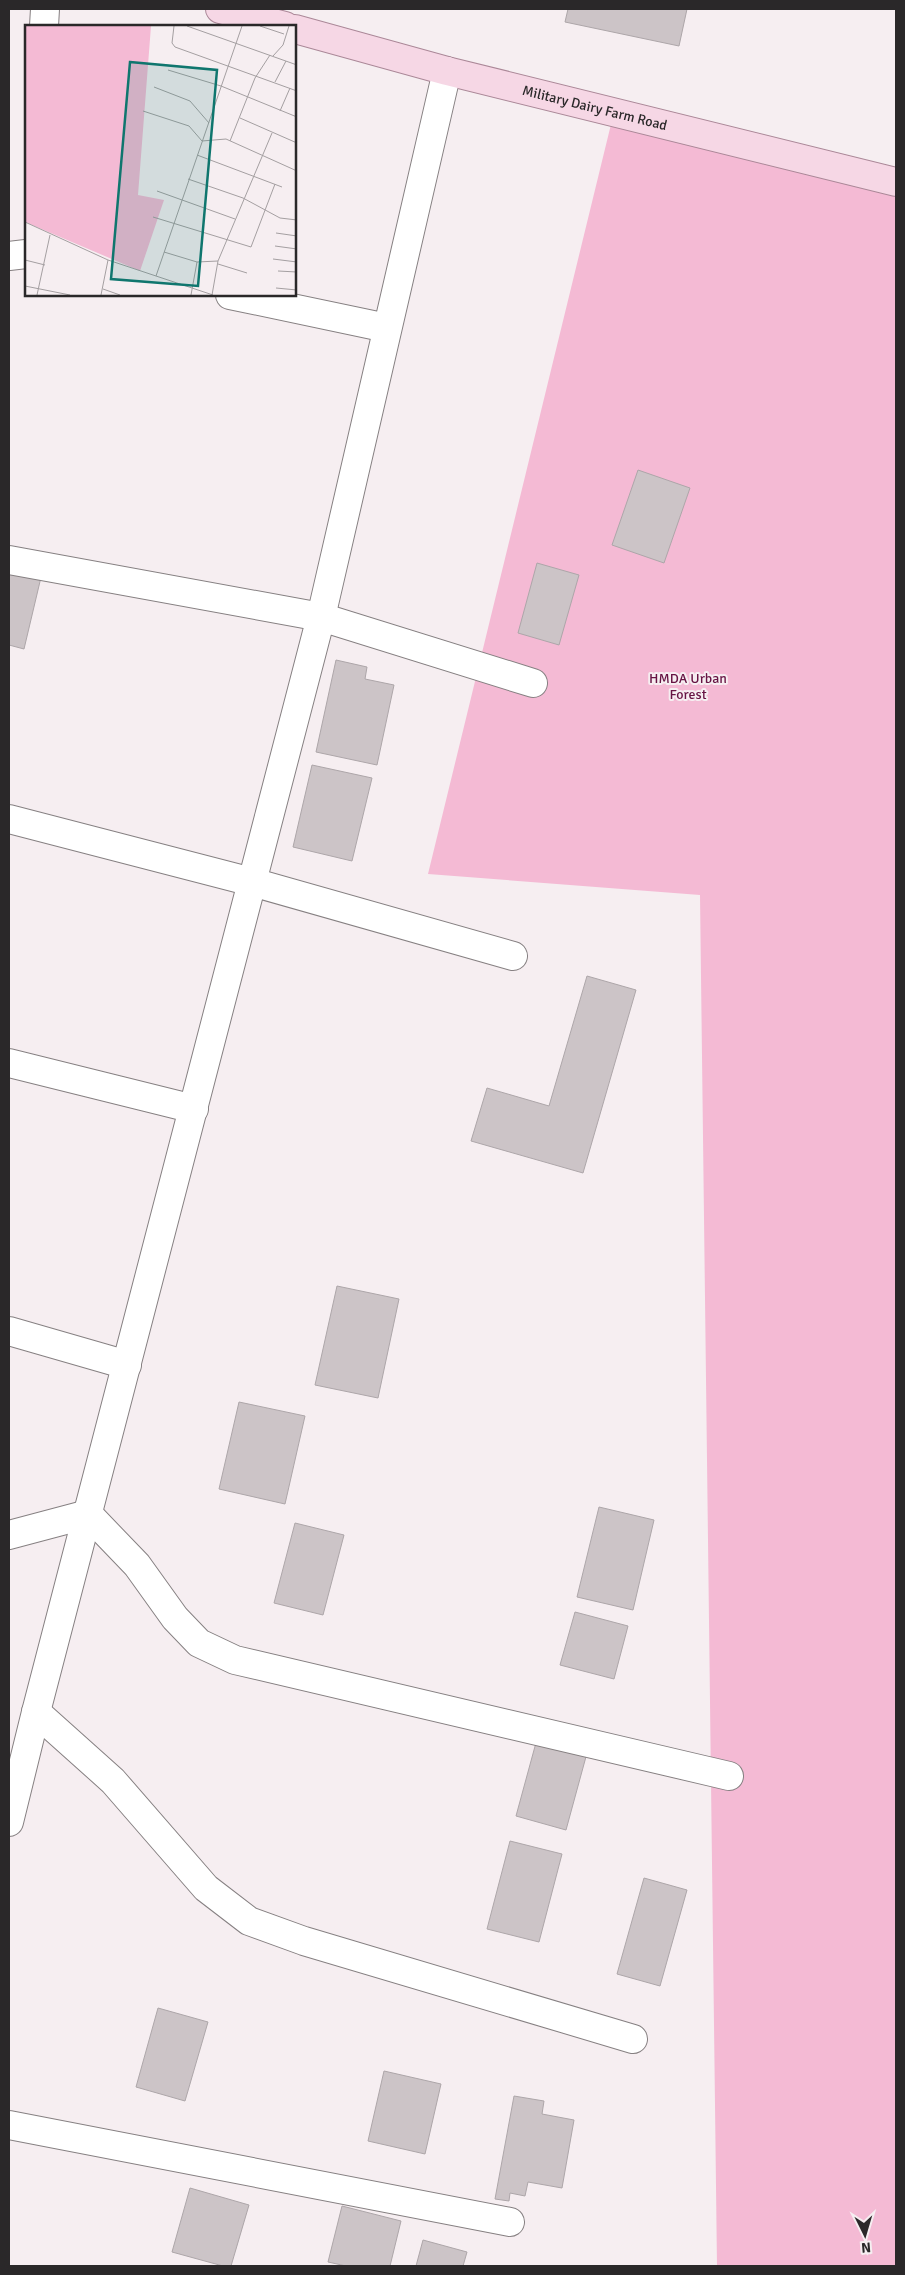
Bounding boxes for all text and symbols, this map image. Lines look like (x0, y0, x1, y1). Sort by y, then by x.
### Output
inset map (25, 25, 296, 296)
street label: Military Dairy Farm Road (521, 81, 669, 134)
park label: HMDA Urban Forest (649, 670, 727, 703)
north arrow (840, 2210, 890, 2260)
text: N (860, 2239, 872, 2256)

